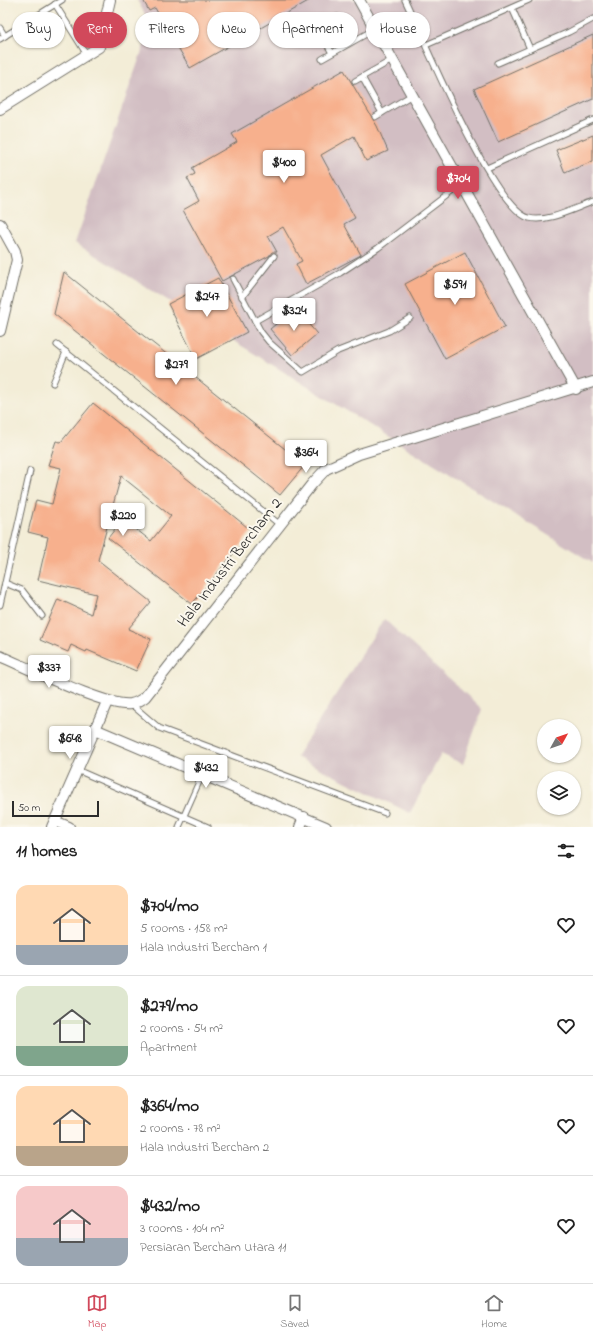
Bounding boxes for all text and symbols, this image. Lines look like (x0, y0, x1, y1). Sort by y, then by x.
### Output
chip: Buy (12, 12, 65, 48)
chip: Rent (73, 12, 127, 48)
chip: Filters (135, 12, 199, 48)
chip: New (207, 12, 260, 48)
chip: Apartment (268, 12, 358, 48)
chip: House (366, 12, 430, 48)
pin: $400 (260, 150, 308, 184)
text: $400 (272, 153, 296, 172)
pin: $704 (434, 166, 482, 200)
text: $704 (446, 169, 470, 188)
pin: $591 (431, 272, 479, 306)
text: $591 (443, 275, 467, 294)
pin: $247 (183, 284, 231, 318)
text: $247 (194, 287, 220, 306)
pin: $324 (270, 298, 318, 332)
text: $324 (281, 301, 307, 320)
pin: $279 (152, 352, 200, 386)
text: $279 (164, 355, 188, 374)
pin: $364 (282, 440, 330, 474)
text: $364 (294, 443, 318, 462)
street label: Hala Industri Bercham 2 (172, 493, 288, 633)
pin: $220 (99, 503, 147, 537)
text: $220 (110, 506, 136, 525)
pin: $337 (25, 655, 73, 689)
text: $337 (37, 658, 61, 677)
north arrow (537, 719, 581, 763)
map controls (537, 719, 581, 815)
pin: $648 (46, 726, 94, 760)
text: $648 (58, 729, 82, 748)
pin: $432 (182, 755, 230, 789)
text: $432 (193, 758, 219, 777)
button: layers (537, 771, 581, 815)
scale bar (12, 799, 99, 818)
text: 50 m (18, 800, 40, 816)
text: 11 homes (16, 839, 77, 864)
icon: filters (555, 840, 577, 862)
text: $704/mo (140, 894, 199, 919)
icon: home (48, 901, 96, 949)
icon: heart (555, 914, 577, 936)
text: 5 rooms · 158 m² (140, 919, 228, 938)
text: Hala Industri Bercham 1 (140, 938, 267, 957)
text: $279/mo (140, 994, 198, 1019)
icon: home (48, 1002, 96, 1050)
icon: heart (555, 1015, 577, 1037)
text: 2 rooms · 54 m² (140, 1019, 223, 1038)
text: Apartment (140, 1038, 197, 1057)
text: $364/mo (140, 1094, 199, 1119)
icon: home (48, 1102, 96, 1150)
icon: heart (555, 1115, 577, 1137)
text: 2 rooms · 78 m² (140, 1119, 221, 1138)
text: Hala Industri Bercham 2 (140, 1138, 269, 1157)
text: $432/mo (140, 1194, 200, 1219)
icon: home (48, 1202, 96, 1250)
icon: heart (555, 1215, 577, 1237)
text: 3 rooms · 104 m² (140, 1219, 224, 1238)
text: Persiaran Bercham Utara 11 (140, 1238, 286, 1257)
tab: Map (86, 1292, 108, 1332)
tab: Saved (280, 1292, 309, 1332)
tab: Home (481, 1292, 507, 1332)

